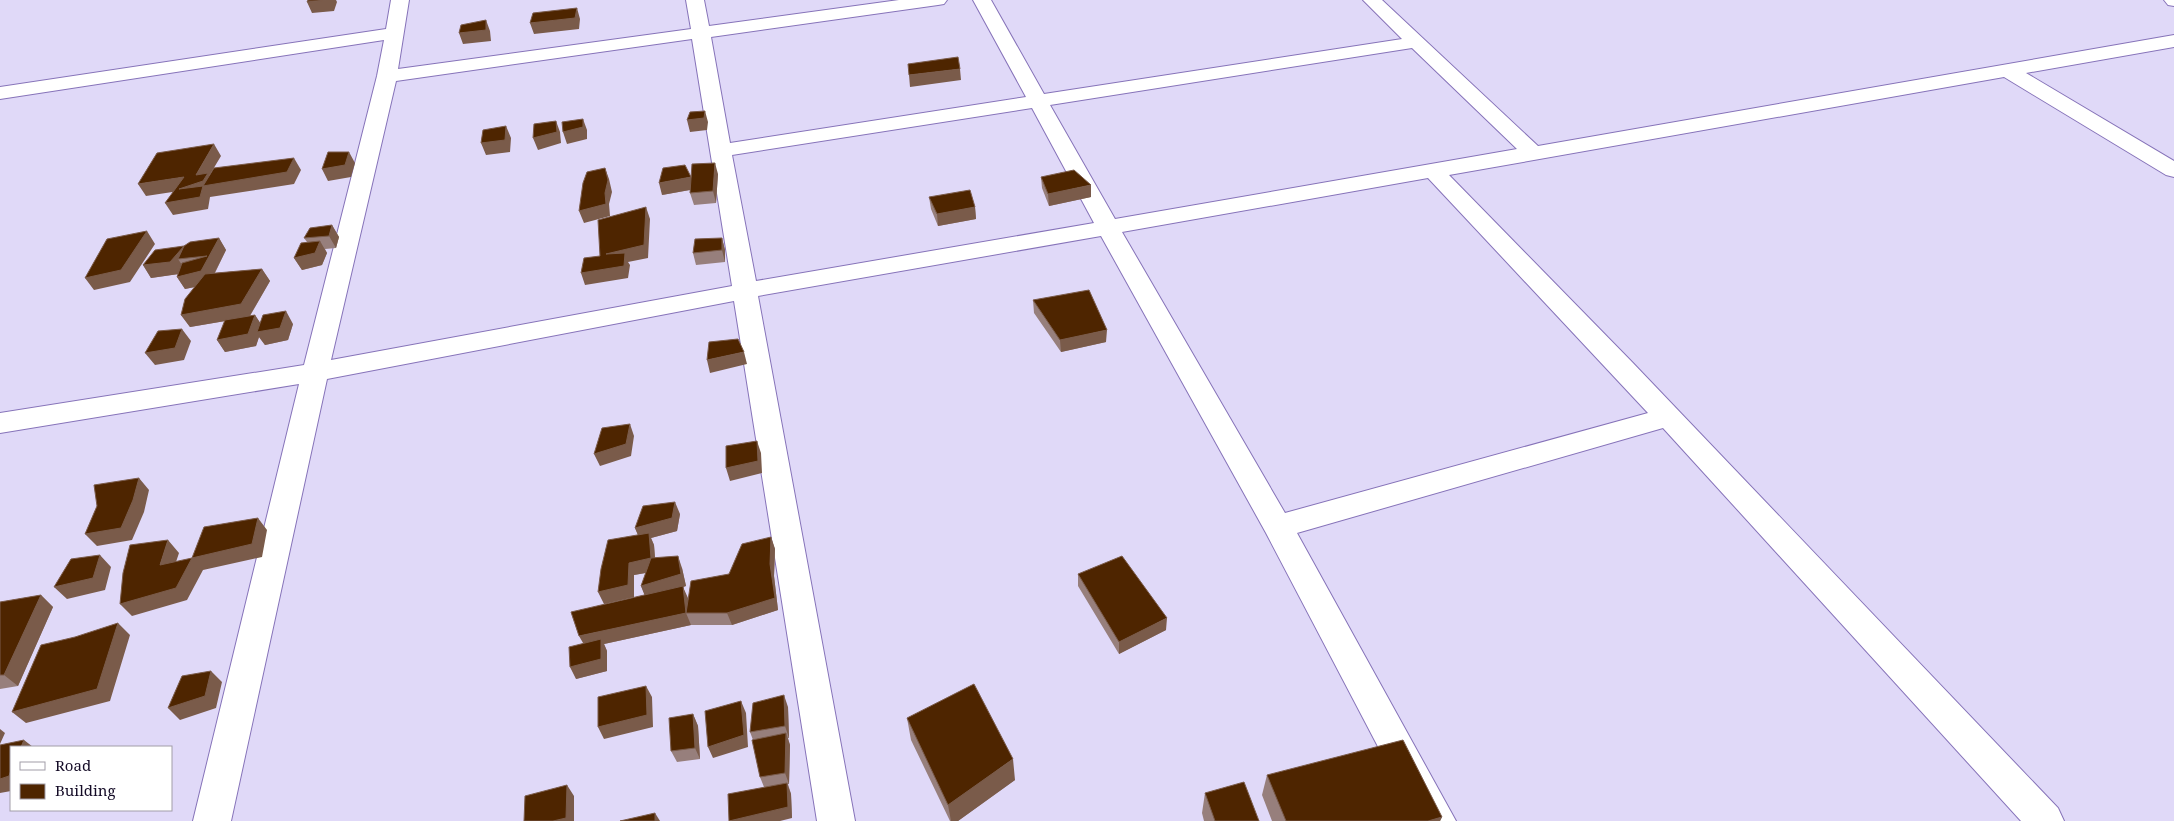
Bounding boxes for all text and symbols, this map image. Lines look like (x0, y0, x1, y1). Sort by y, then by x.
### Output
legend (10, 746, 172, 811)
text: Road (55, 755, 91, 775)
text: Building (55, 780, 116, 800)

